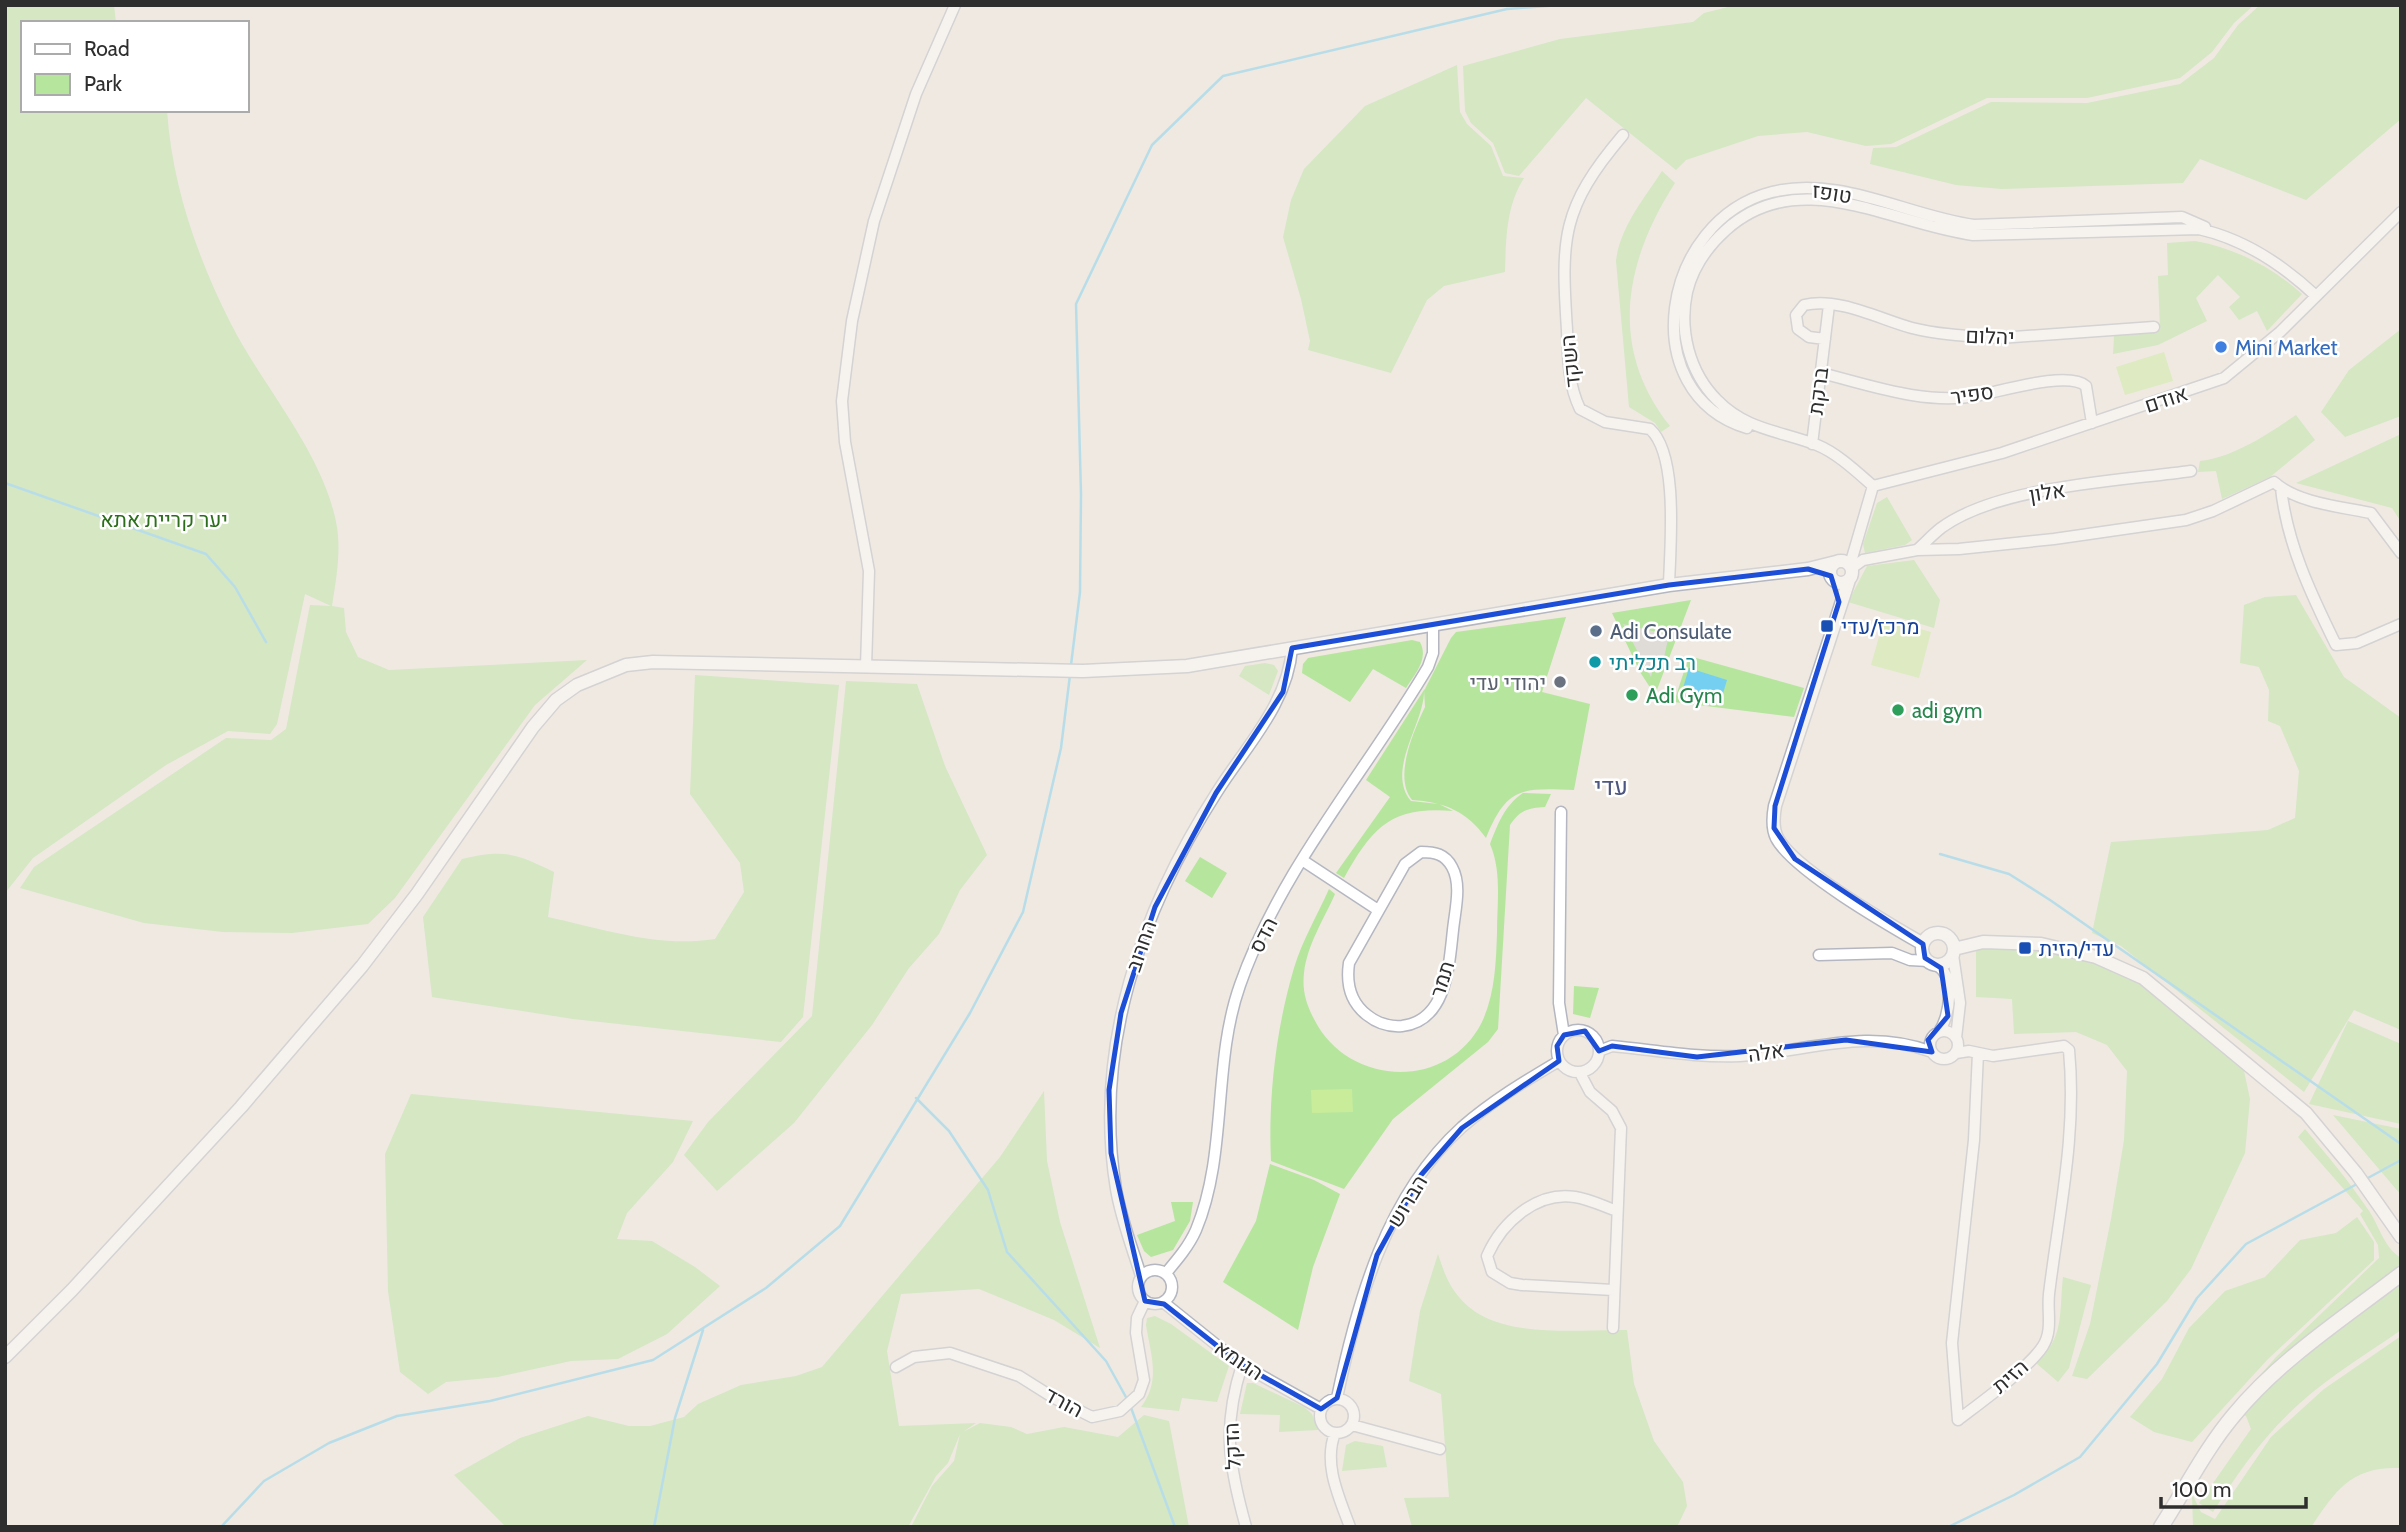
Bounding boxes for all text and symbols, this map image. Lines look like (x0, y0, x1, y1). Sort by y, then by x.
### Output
legend (21, 21, 248, 112)
text: Road (84, 36, 130, 61)
text: Park (84, 71, 122, 96)
street label: טופז (1810, 178, 1854, 208)
street label: יהלום (1965, 323, 2015, 349)
street label: השקד (1555, 333, 1585, 389)
place label: Mini Market (2235, 335, 2338, 360)
marker: Mini Market (2213, 339, 2229, 355)
street label: ברקת (1803, 366, 1833, 416)
street label: ספיר (1949, 379, 1995, 409)
street label: אודם (2141, 380, 2191, 418)
street label: אלון (2027, 477, 2067, 507)
park label: יער קריית אתא (100, 507, 228, 532)
place label: מרכז/עדי (1841, 614, 1920, 639)
marker: מרכז/עדי (1819, 618, 1835, 634)
place label: Adi Consulate (1610, 619, 1732, 644)
marker: Adi Consulate (1588, 623, 1604, 639)
place label: רב תכליתי (1609, 650, 1696, 675)
marker: רב תכליתי (1587, 654, 1603, 670)
place label: יהודי עדי (1470, 670, 1546, 695)
marker: יהודי עדי (1552, 674, 1568, 690)
place label: Adi Gym (1646, 683, 1722, 708)
marker: Adi Gym (1624, 687, 1640, 703)
place label: adi gym (1912, 698, 1982, 723)
marker: adi gym (1890, 702, 1906, 718)
district label: עדי (1594, 772, 1628, 801)
street label: הדס (1244, 913, 1282, 957)
street label: החרוב (1121, 917, 1161, 975)
place label: עדי/הזית (2039, 936, 2114, 961)
marker: עדי/הזית (2017, 940, 2033, 956)
street label: תמר (1425, 958, 1459, 1000)
street label: אלה (1746, 1037, 1786, 1067)
street label: הברוש (1382, 1170, 1432, 1232)
street label: הגומא (1210, 1335, 1268, 1385)
street label: הזית (1987, 1354, 2033, 1398)
street label: הורד (1041, 1382, 1087, 1422)
street label: הדקל (1218, 1422, 1246, 1470)
scale bar (2161, 1466, 2306, 1510)
text: 100 m (2172, 1477, 2231, 1502)

